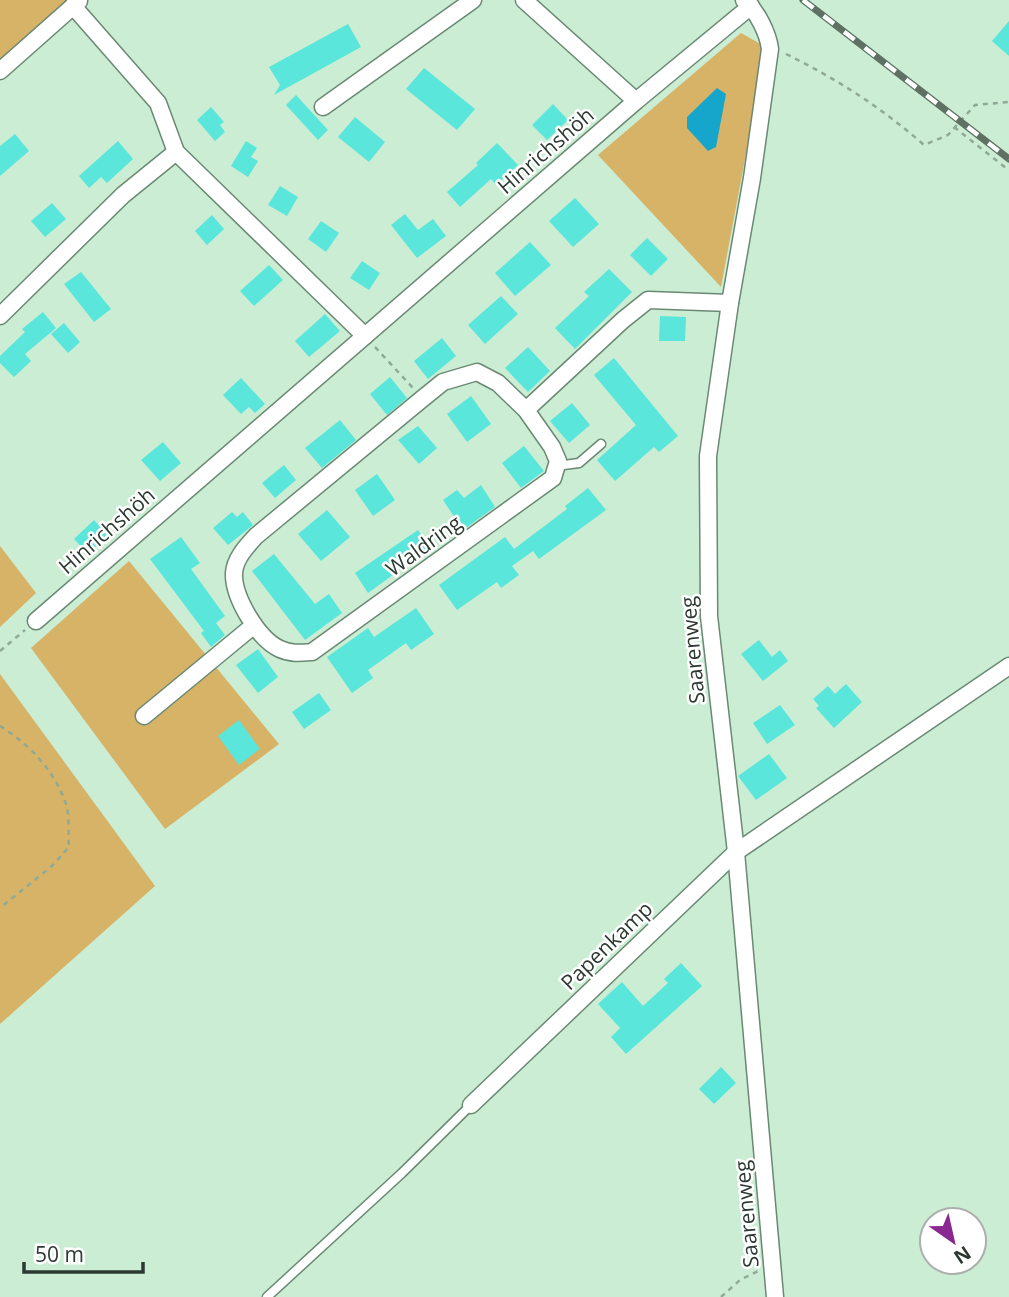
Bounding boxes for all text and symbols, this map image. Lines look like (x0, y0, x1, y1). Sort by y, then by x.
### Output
street label: Hinrichshöh (491, 101, 599, 200)
street label: Hinrichshöh (52, 481, 160, 580)
street label: Waldring (380, 508, 467, 582)
street label: Saarenweg (673, 595, 711, 705)
street label: Papenkamp (555, 895, 658, 996)
street label: Saarenweg (727, 1159, 765, 1269)
north arrow (918, 1206, 988, 1276)
scale bar (24, 1230, 144, 1274)
text: 50 m (35, 1240, 84, 1268)
text: N (949, 1240, 976, 1270)

